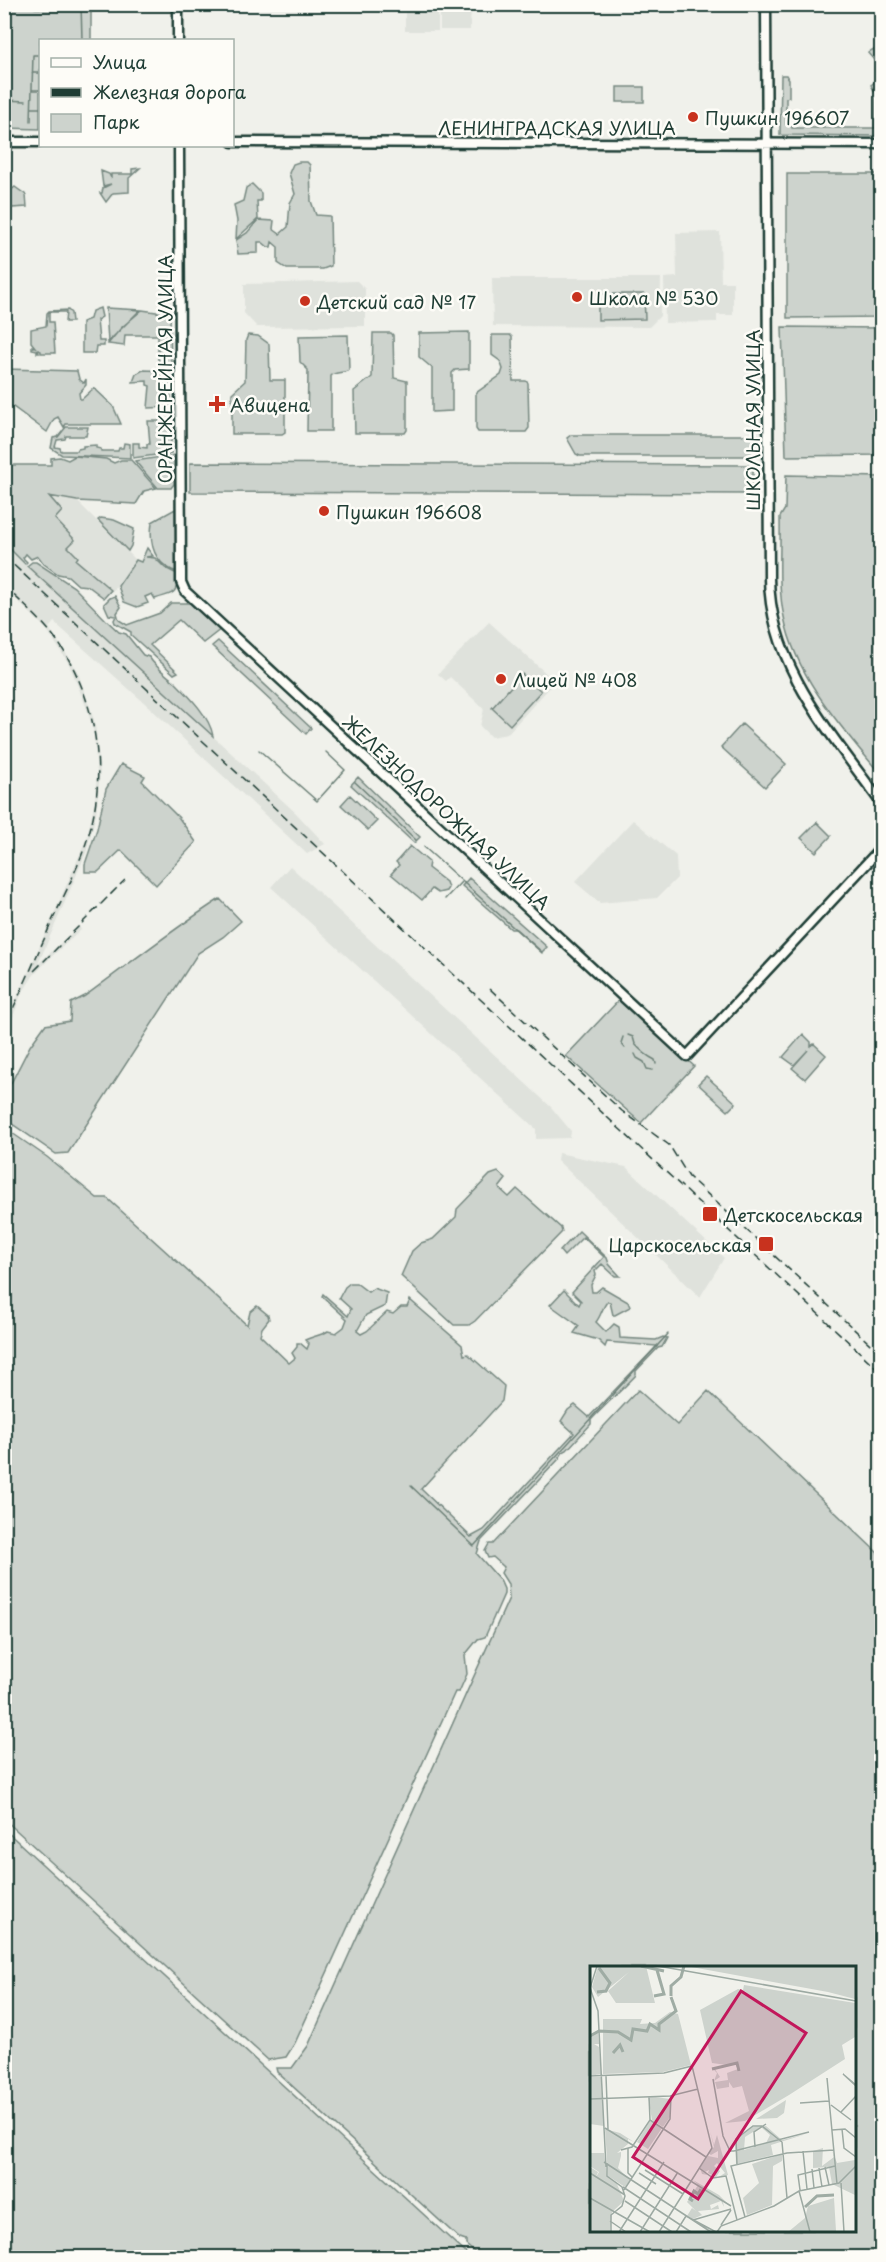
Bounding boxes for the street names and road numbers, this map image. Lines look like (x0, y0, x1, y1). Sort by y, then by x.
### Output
street label: ЛЕНИНГРАДСКАЯ УЛИЦА (438, 114, 676, 141)
street label: ОРАНЖЕРЕЙНАЯ УЛИЦА (151, 254, 178, 484)
street label: ШКОЛЬНАЯ УЛИЦА (739, 329, 766, 511)
street label: ЖЕЛЕЗНОДОРОЖНАЯ УЛИЦА (337, 708, 557, 916)

